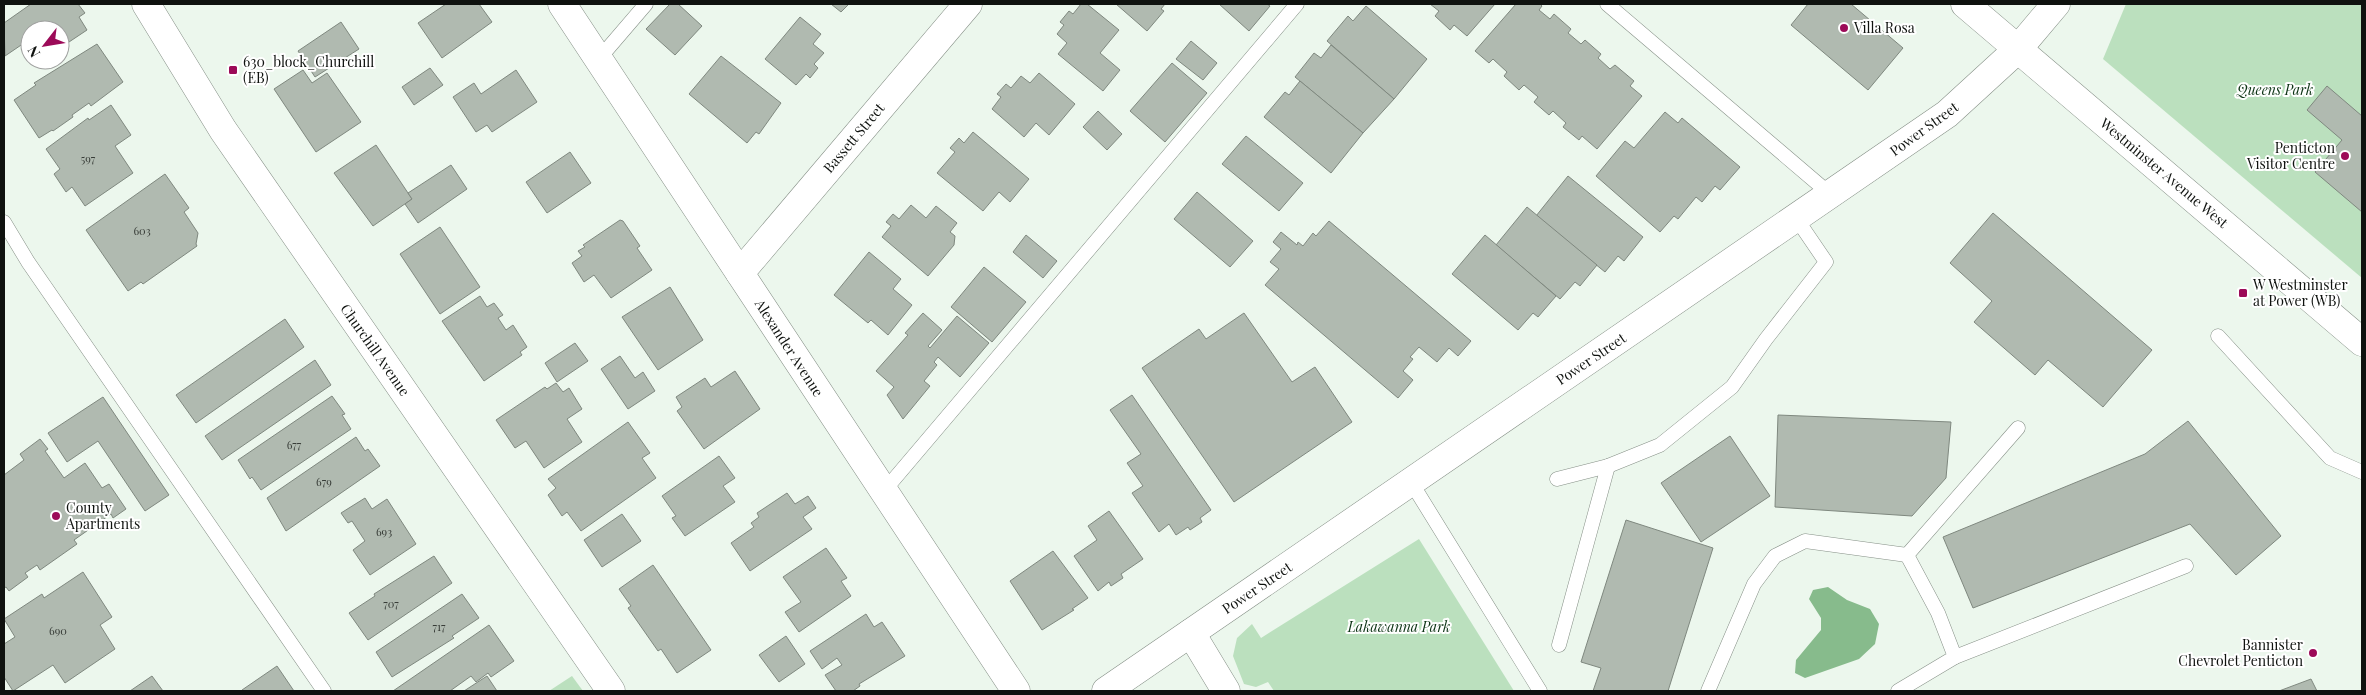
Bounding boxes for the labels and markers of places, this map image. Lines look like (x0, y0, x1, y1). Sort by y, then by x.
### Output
place label: Villa Rosa (1853, 18, 1915, 37)
marker: Villa Rosa (1838, 22, 1850, 34)
place label: 630_block_Churchill (EB) (243, 52, 374, 87)
marker: 630_block_Churchill (EB) (227, 64, 239, 76)
place label: Penticton Visitor Centre (2246, 138, 2336, 173)
marker: Penticton Visitor Centre (2339, 150, 2351, 162)
place label: W Westminster at Power (WB) (2252, 275, 2348, 310)
marker: W Westminster at Power (WB) (2237, 287, 2249, 299)
place label: County Apartments (65, 498, 140, 533)
marker: County Apartments (50, 510, 62, 522)
place label: Bannister Chevrolet Penticton (2178, 635, 2304, 670)
marker: Bannister Chevrolet Penticton (2307, 647, 2319, 659)

